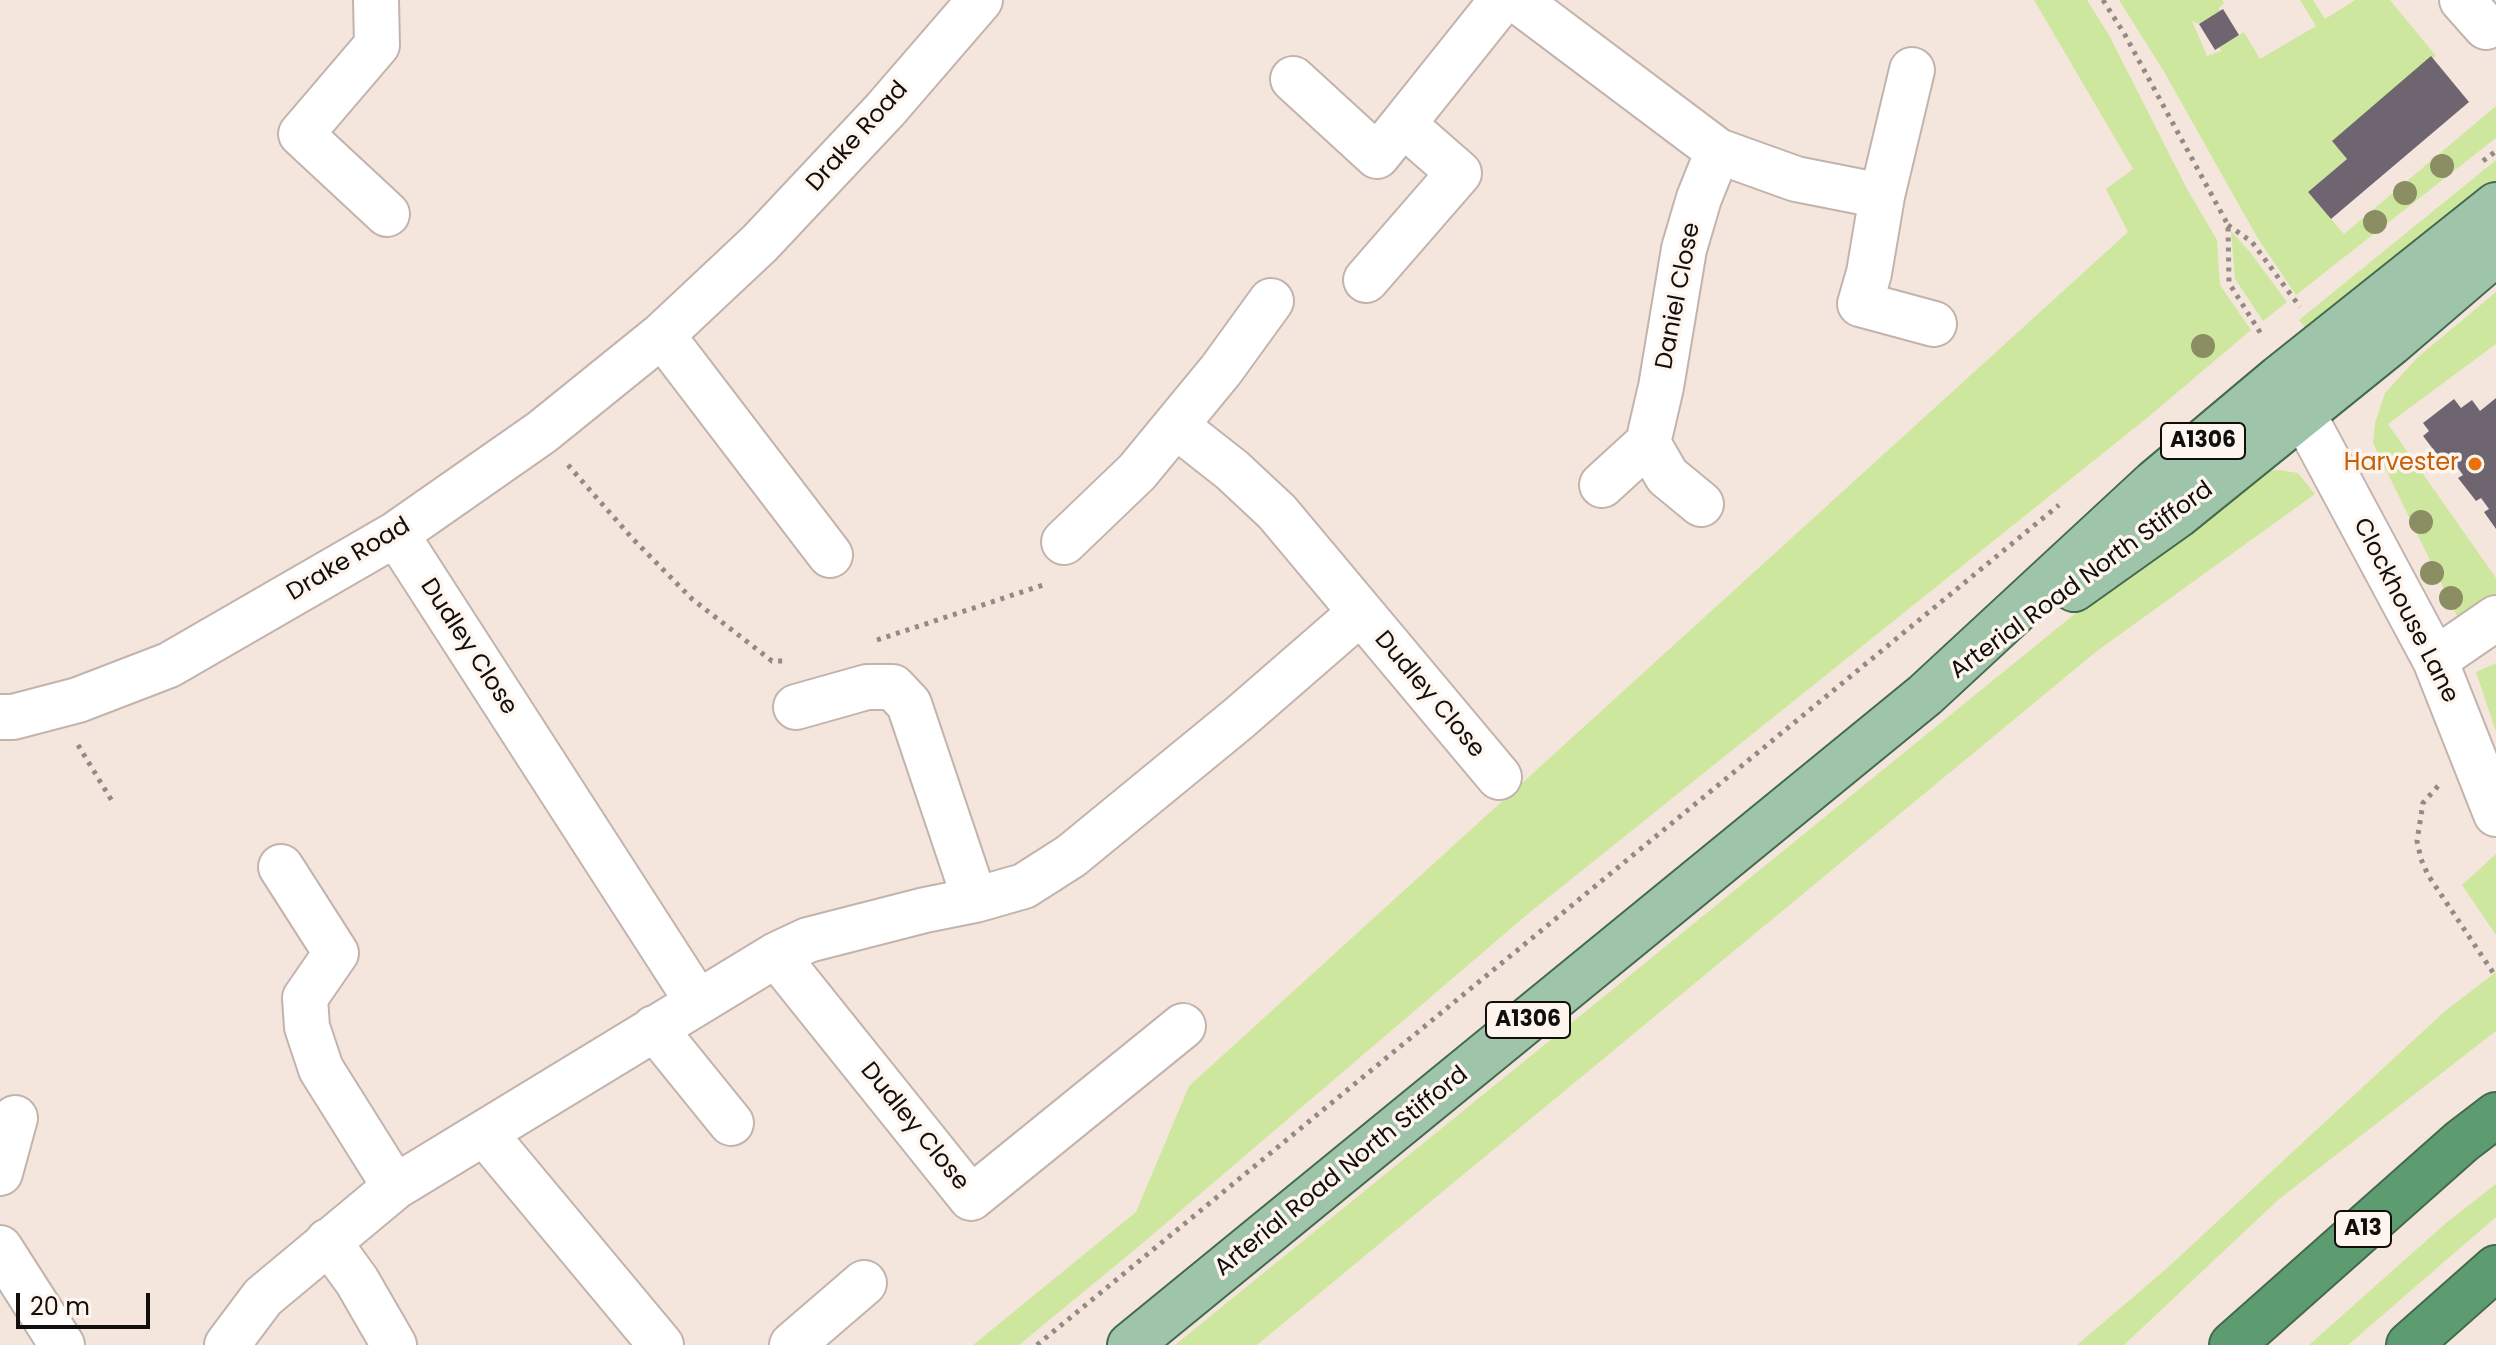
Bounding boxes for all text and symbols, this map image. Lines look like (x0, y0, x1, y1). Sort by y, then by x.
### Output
street label: Drake Road (801, 76, 915, 198)
street label: Daniel Close (1651, 220, 1707, 372)
road number: A1306 (2161, 423, 2245, 459)
place label: Harvester (2344, 450, 2459, 478)
marker: Harvester (2466, 455, 2484, 473)
street label: Arterial Road North Stifford (1945, 476, 2219, 686)
street label: Drake Road (282, 512, 416, 608)
street label: Clockhouse Lane (2346, 514, 2464, 708)
street label: Dudley Close (413, 574, 523, 720)
street label: Dudley Close (1368, 626, 1490, 764)
road number: A1306 (1486, 1002, 1570, 1038)
street label: Dudley Close (854, 1057, 974, 1197)
street label: Arterial Road North Stifford (1209, 1061, 1475, 1283)
road number: A13 (2335, 1211, 2391, 1247)
scale bar (20, 1277, 154, 1327)
text: 20 m (30, 1290, 90, 1323)

